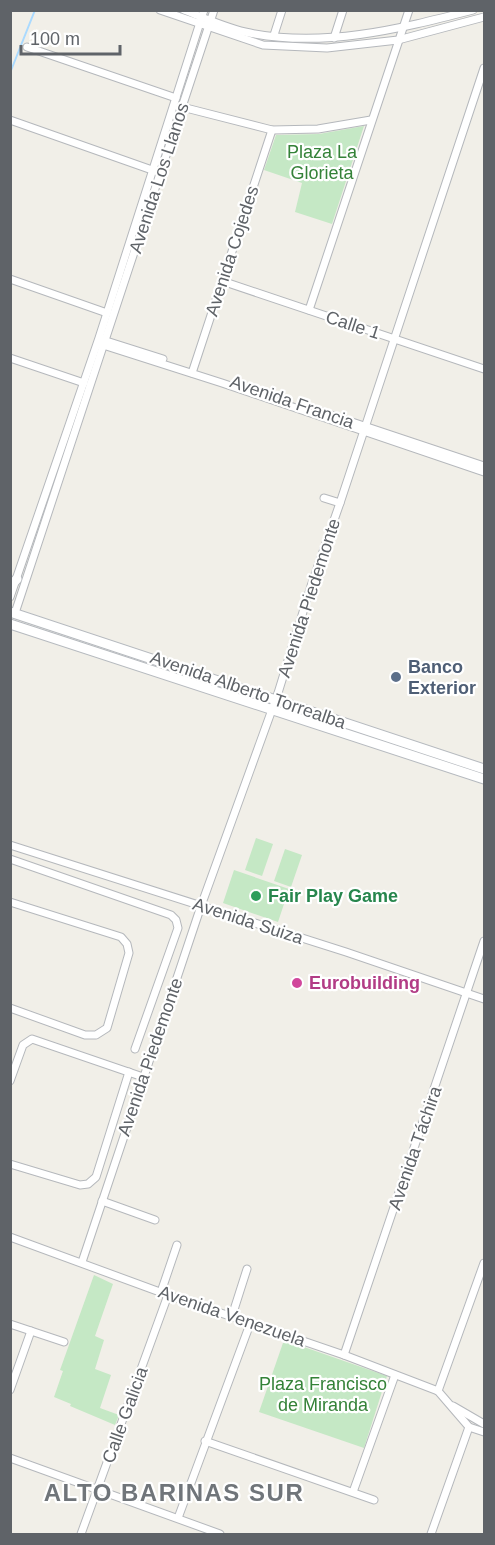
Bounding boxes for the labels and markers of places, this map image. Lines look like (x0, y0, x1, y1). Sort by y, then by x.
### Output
place label: Banco Exterior (408, 657, 476, 698)
marker: Banco Exterior (389, 670, 403, 684)
place label: Fair Play Game (268, 886, 398, 906)
marker: Fair Play Game (249, 889, 263, 903)
place label: Eurobuilding (309, 973, 420, 993)
marker: Eurobuilding (290, 976, 304, 990)

